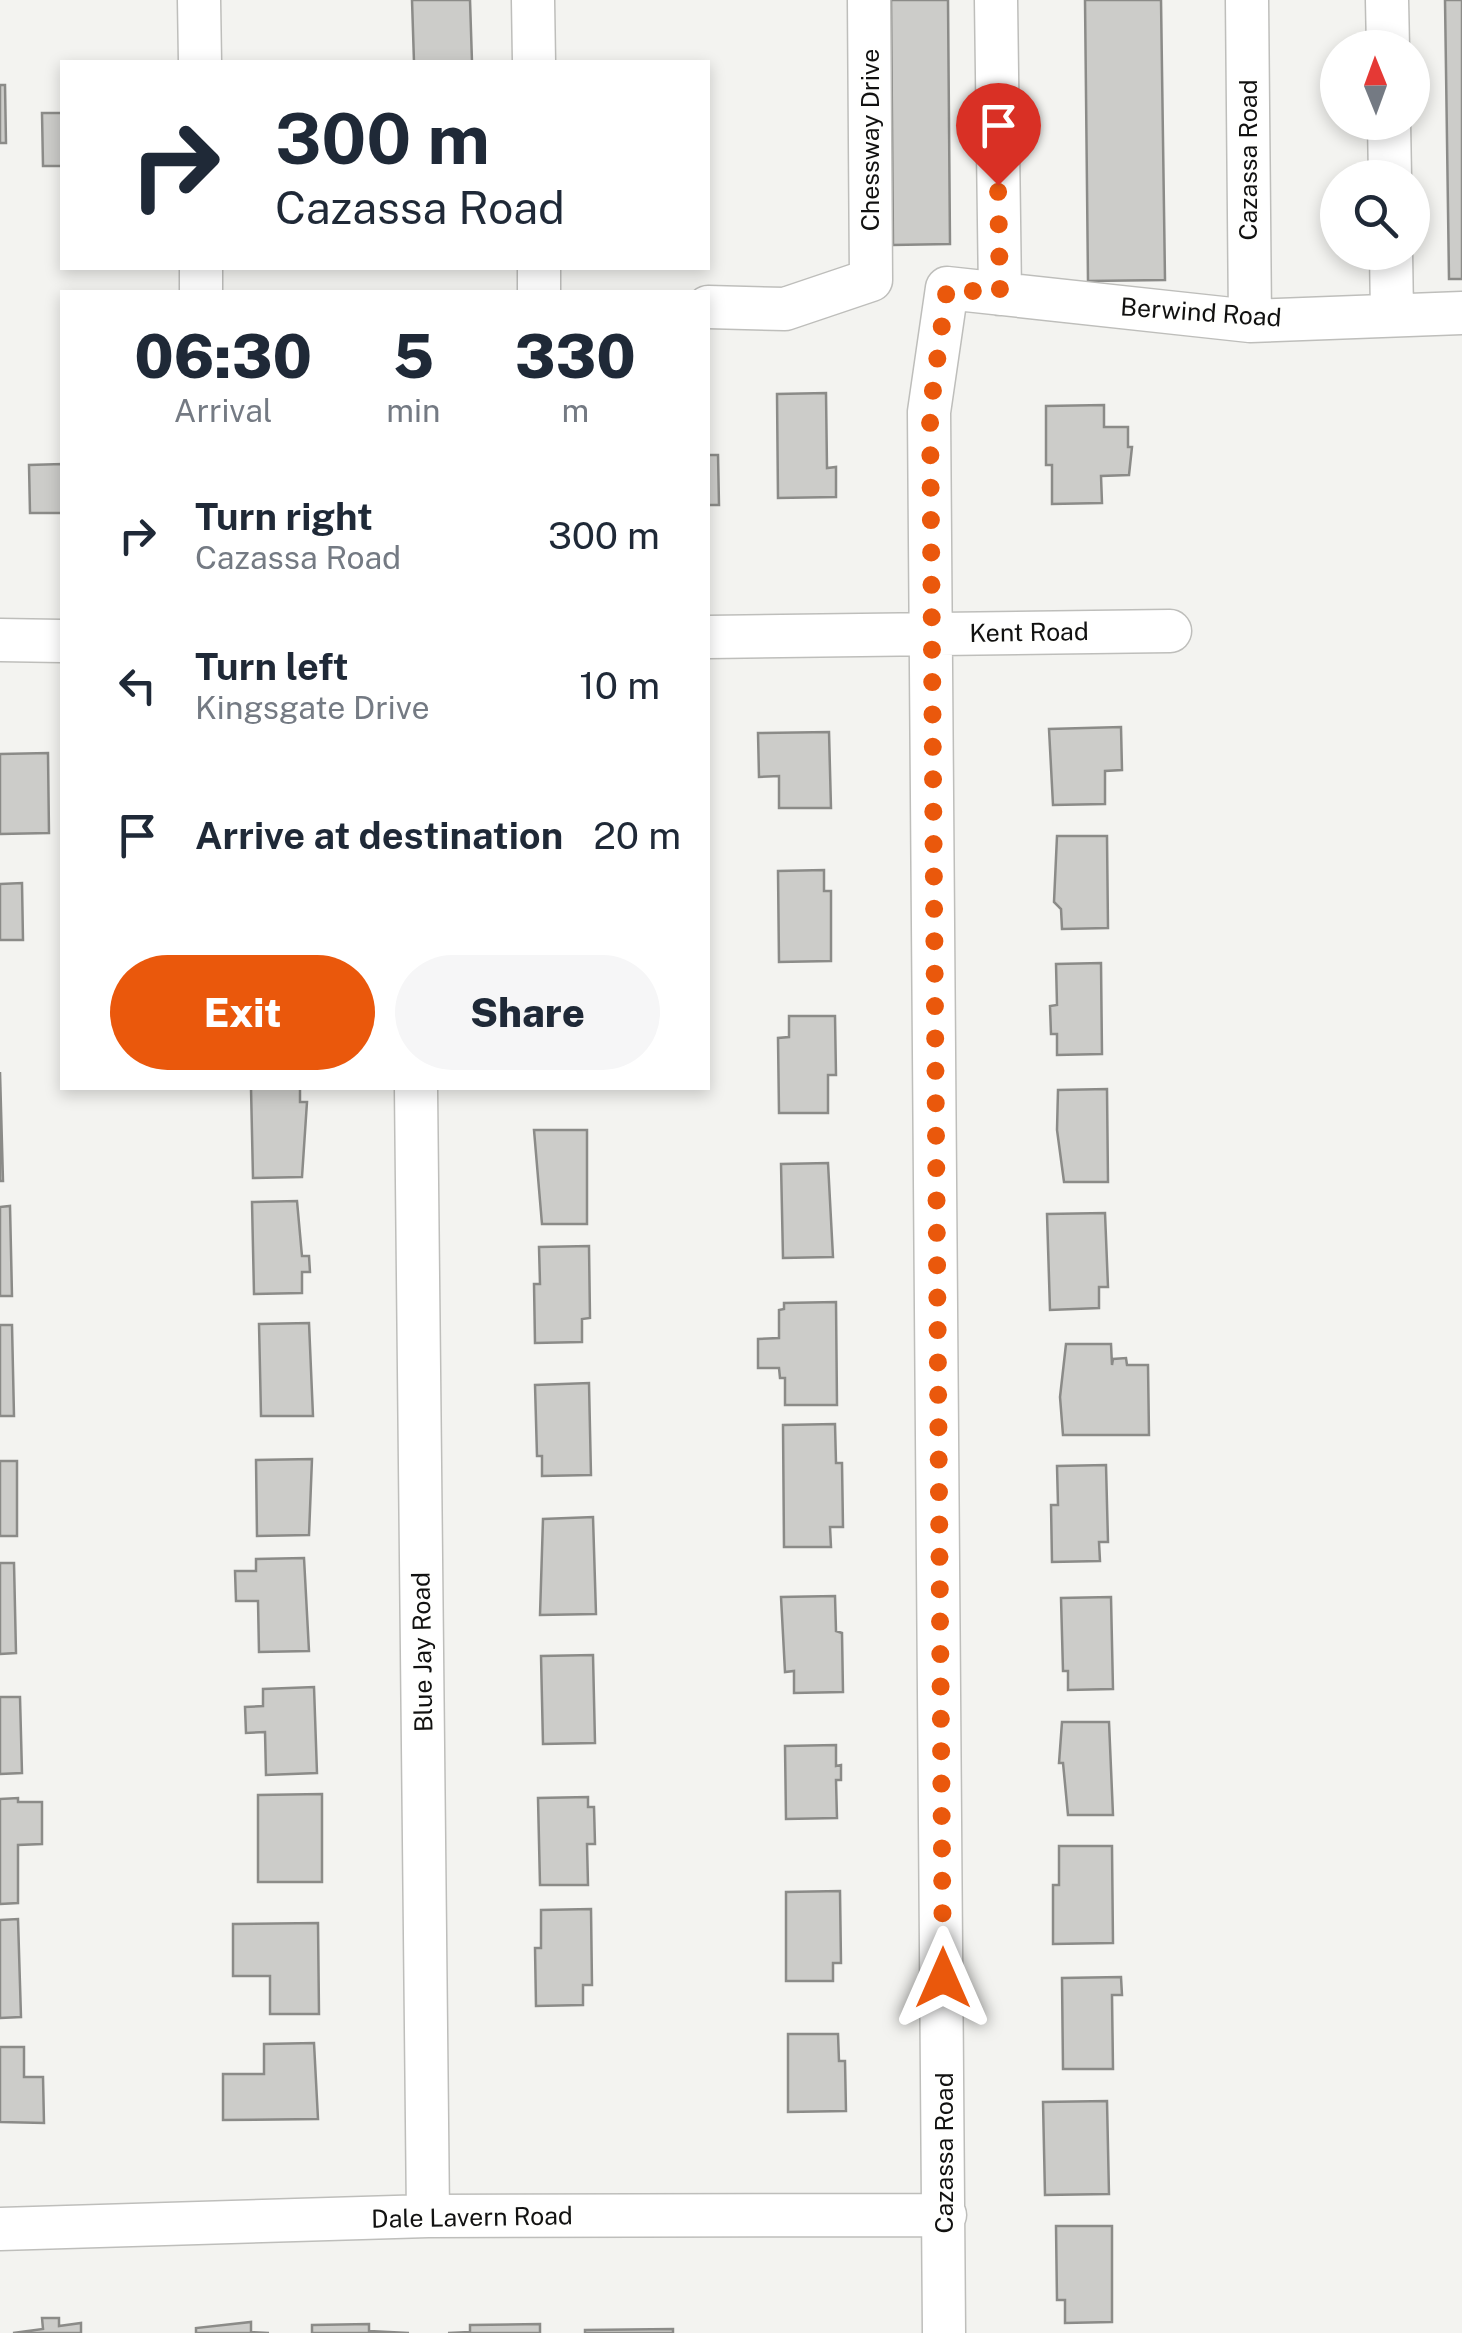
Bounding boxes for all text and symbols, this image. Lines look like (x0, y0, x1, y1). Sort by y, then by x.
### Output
north arrow (1320, 30, 1430, 140)
map controls (1320, 30, 1430, 270)
street label: Chessway Drive (855, 49, 885, 231)
street label: Cazassa Road (1233, 79, 1263, 241)
pin (956, 83, 1041, 186)
text: 300 m (275, 97, 490, 180)
icon: arrive (971, 98, 1026, 153)
icon: right (110, 100, 240, 230)
button: search (1320, 160, 1430, 270)
text: Cazassa Road (275, 181, 565, 234)
street label: Berwind Road (1119, 291, 1283, 333)
text: 06:30 (134, 321, 312, 392)
text: 5 (393, 321, 434, 392)
text: 330 (515, 321, 636, 392)
text: Arrival (174, 392, 273, 429)
text: min (386, 392, 441, 429)
text: m (561, 392, 589, 429)
text: Turn right (195, 494, 373, 539)
icon: right (110, 508, 165, 563)
text: 300 m (548, 513, 660, 558)
text: Cazassa Road (195, 539, 401, 576)
street label: Kent Road (969, 616, 1089, 648)
text: Turn left (195, 644, 349, 689)
icon: left (110, 658, 165, 713)
text: 10 m (579, 663, 660, 708)
text: Kingsgate Drive (195, 689, 430, 726)
icon: arrive (110, 808, 165, 863)
text: Arrive at destination (195, 813, 563, 858)
text: 20 m (593, 813, 681, 858)
button: Exit (110, 955, 375, 1070)
button: Share (395, 955, 660, 1070)
street label: Blue Jay Road (406, 1572, 438, 1732)
position arrow (891, 1926, 995, 2030)
street label: Cazassa Road (929, 2072, 959, 2234)
street label: Dale Lavern Road (371, 2200, 573, 2234)

